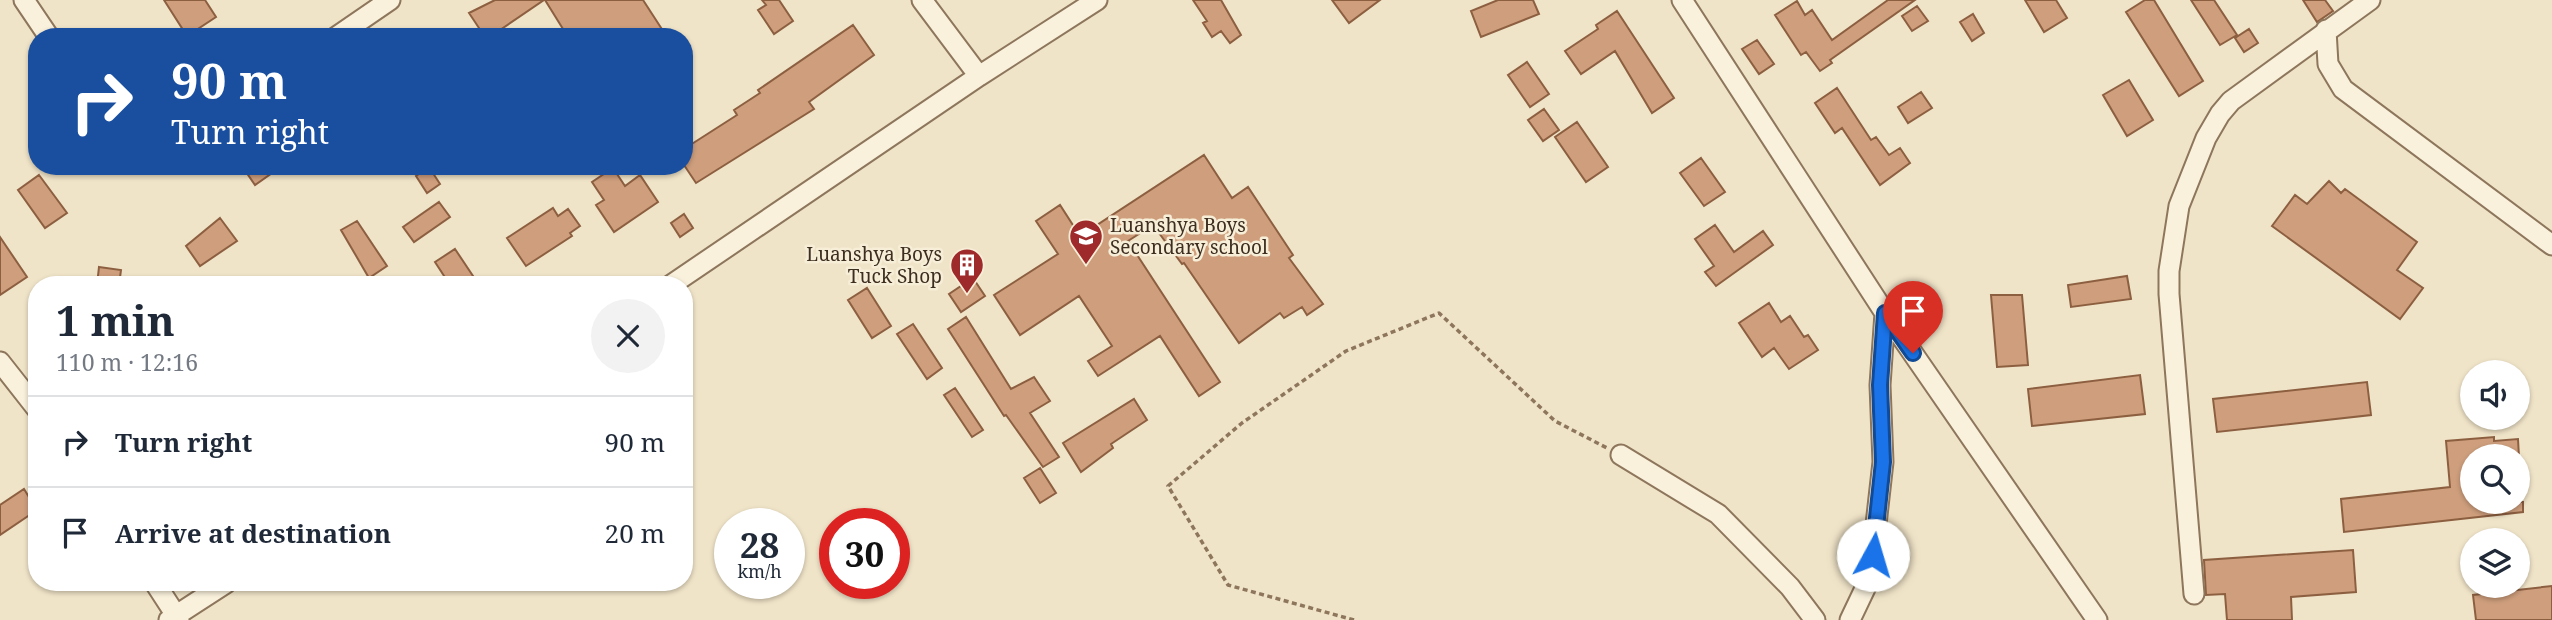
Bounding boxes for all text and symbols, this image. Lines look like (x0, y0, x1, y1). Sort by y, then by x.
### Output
text: 90 m (171, 47, 287, 113)
icon: right (56, 56, 147, 147)
text: Turn right (171, 110, 329, 153)
place label: Luanshya Boys Secondary school (1110, 212, 1268, 260)
school or university icon: Luanshya Boys Secondary school (1067, 217, 1105, 266)
place label: Luanshya Boys Tuck Shop (806, 241, 942, 289)
building icon: Luanshya Boys Tuck Shop (948, 246, 986, 295)
pin (1883, 281, 1943, 353)
text: 1 min (56, 291, 175, 348)
icon: arrive (1894, 292, 1932, 330)
button: close (591, 299, 665, 373)
text: 110 m · 12:16 (56, 346, 198, 378)
map controls (2460, 360, 2530, 598)
button: sound (2460, 360, 2530, 430)
icon: right (56, 423, 94, 461)
text: Turn right (115, 424, 252, 460)
text: 90 m (605, 424, 665, 460)
button: search (2460, 444, 2530, 514)
speed limit sign: 30 (819, 508, 910, 599)
icon: arrive (56, 514, 94, 552)
text: Arrive at destination (115, 515, 391, 551)
text: 20 m (605, 515, 665, 551)
position arrow (1836, 518, 1910, 592)
text: 28 (740, 521, 779, 568)
button: layers (2460, 528, 2530, 598)
text: km/h (737, 559, 782, 583)

